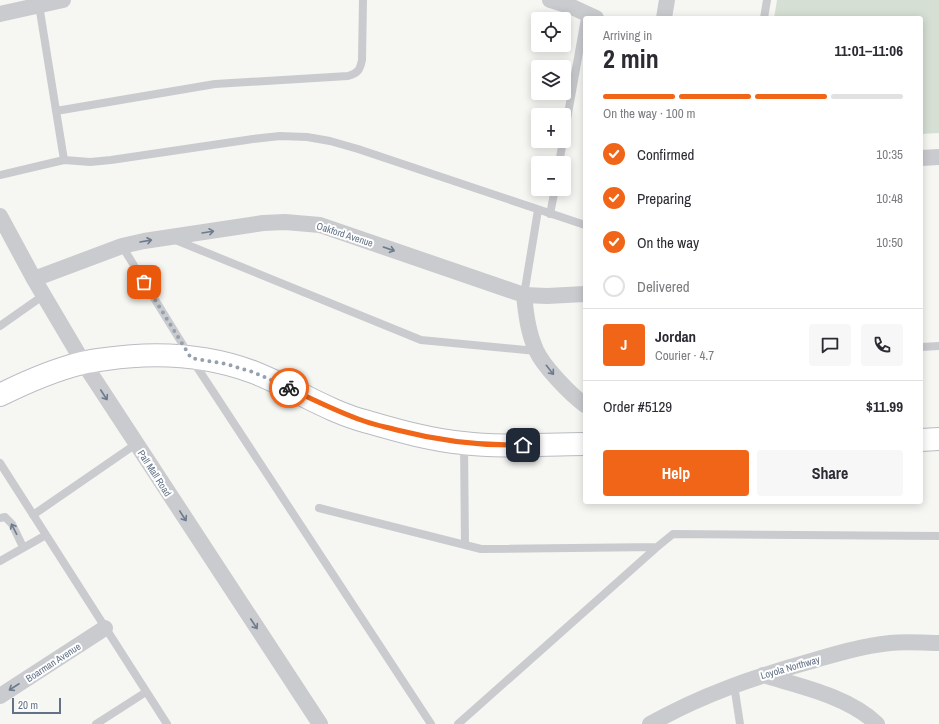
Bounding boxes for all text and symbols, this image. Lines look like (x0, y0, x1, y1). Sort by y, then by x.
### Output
map controls (531, 12, 571, 196)
button: locate (531, 12, 571, 52)
text: Arriving in (603, 27, 652, 44)
text: 11:01–11:06 (835, 40, 903, 61)
text: 2 min (603, 41, 659, 76)
button: layers (531, 60, 571, 100)
text: On the way · 100 m (603, 105, 695, 122)
button: + (531, 108, 571, 148)
icon: check (603, 143, 625, 165)
text: Confirmed (637, 144, 694, 165)
text: 10:35 (876, 146, 903, 163)
button: − (531, 156, 571, 196)
icon: check (603, 187, 625, 209)
text: Preparing (637, 188, 691, 209)
text: 10:48 (876, 190, 903, 207)
street label: Oakford Avenue (315, 219, 375, 250)
one-way arrow (201, 227, 214, 235)
icon: check (603, 231, 625, 253)
text: On the way (637, 232, 699, 253)
text: 10:50 (876, 234, 903, 251)
one-way arrow (139, 237, 152, 245)
one-way arrow (383, 245, 395, 253)
pin (127, 265, 161, 299)
icon: bag (133, 271, 155, 293)
text: Delivered (637, 276, 690, 297)
button: chat (809, 324, 851, 366)
button: phone (861, 324, 903, 366)
text: Jordan (655, 326, 696, 347)
text: J (621, 334, 627, 355)
text: Courier · 4.7 (655, 347, 714, 364)
one-way arrow (546, 364, 555, 375)
courier (269, 368, 309, 408)
icon: bike (278, 377, 300, 399)
one-way arrow (101, 389, 109, 401)
text: Order #5129 (603, 396, 672, 417)
text: $11.99 (866, 396, 903, 417)
pin (506, 428, 540, 462)
icon: home (512, 434, 534, 456)
street label: Pall Mall Road (135, 448, 174, 499)
button: Help (603, 450, 749, 496)
button: Share (757, 450, 903, 496)
one-way arrow (179, 510, 187, 521)
one-way arrow (10, 523, 17, 535)
one-way arrow (250, 619, 258, 630)
street label: Boarman Avenue (23, 640, 83, 685)
street label: Loyola Northway (759, 653, 822, 682)
one-way arrow (9, 683, 20, 691)
scale bar (12, 696, 61, 715)
text: 20 m (18, 698, 38, 712)

